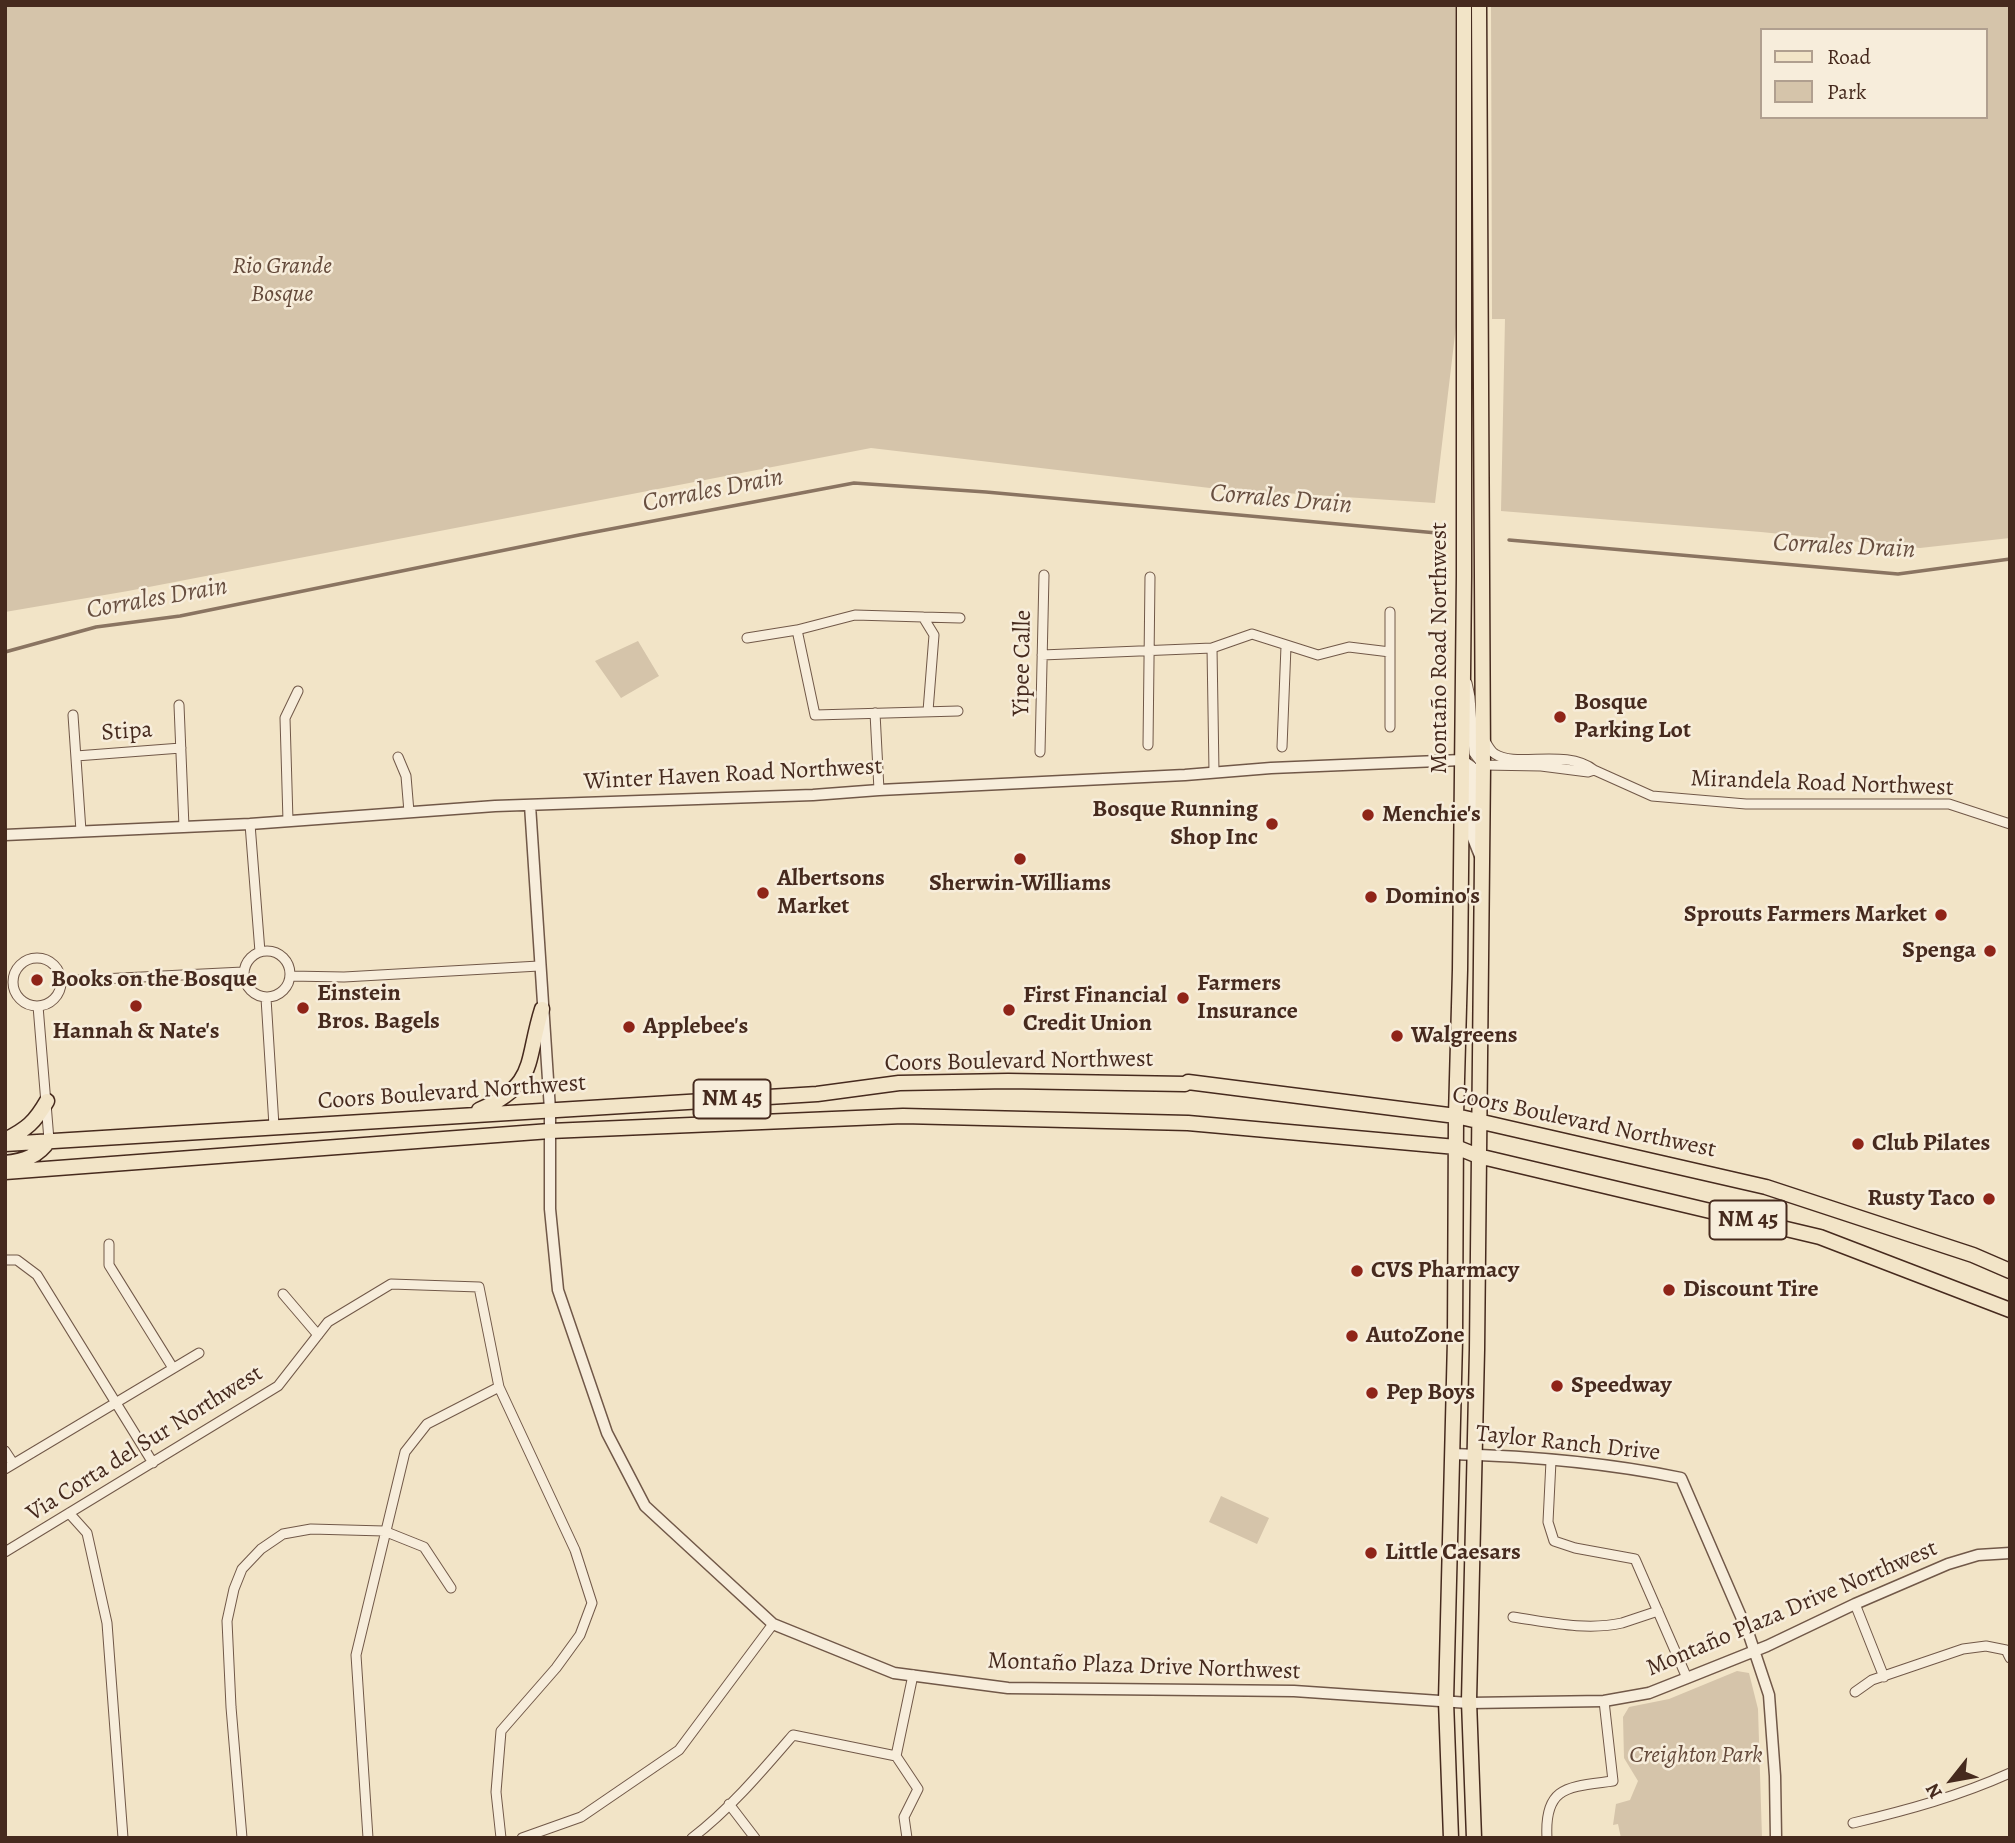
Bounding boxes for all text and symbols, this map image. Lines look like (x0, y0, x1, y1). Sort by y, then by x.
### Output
legend (1759, 28, 1987, 119)
text: Road (1827, 43, 1871, 71)
text: Park (1827, 78, 1866, 106)
park label: Rio Grande Bosque (232, 253, 332, 309)
water label: Corrales Drain (640, 462, 786, 520)
water label: Corrales Drain (1209, 478, 1353, 522)
street label: Montaño Road Northwest (1426, 522, 1454, 774)
water label: Corrales Drain (1772, 528, 1916, 566)
water label: Corrales Drain (84, 571, 230, 627)
street label: Yipee Calle (1008, 610, 1038, 716)
place label: Bosque Parking Lot (1574, 689, 1691, 745)
marker: Bosque Parking Lot (1552, 709, 1568, 725)
street label: Stipa (100, 716, 154, 748)
street label: Winter Haven Road Northwest (583, 753, 883, 797)
street label: Mirandela Road Northwest (1690, 765, 1954, 803)
place label: Bosque Running Shop Inc (1092, 796, 1258, 852)
place label: Menchie's (1382, 801, 1481, 829)
marker: Menchie's (1360, 807, 1376, 823)
marker: Bosque Running Shop Inc (1264, 816, 1280, 832)
marker: Sherwin-Williams (1012, 851, 1028, 867)
place label: Albertsons Market (777, 865, 885, 921)
place label: Sherwin-Williams (929, 870, 1111, 898)
place label: Domino's (1385, 883, 1480, 911)
marker: Albertsons Market (755, 885, 771, 901)
marker: Domino's (1363, 889, 1379, 905)
place label: Sprouts Farmers Market (1684, 901, 1927, 929)
marker: Sprouts Farmers Market (1933, 907, 1949, 923)
place label: Spenga (1902, 937, 1976, 965)
marker: Spenga (1982, 943, 1998, 959)
place label: Books on the Bosque (51, 966, 257, 994)
place label: Farmers Insurance (1197, 970, 1298, 1026)
marker: Books on the Bosque (29, 972, 45, 988)
place label: Einstein Bros. Bagels (317, 980, 440, 1036)
place label: First Financial Credit Union (1023, 982, 1167, 1038)
marker: Farmers Insurance (1175, 990, 1191, 1006)
marker: Hannah & Nate's (128, 998, 144, 1014)
marker: Einstein Bros. Bagels (295, 1000, 311, 1016)
marker: First Financial Credit Union (1001, 1002, 1017, 1018)
place label: Applebee's (643, 1013, 748, 1041)
place label: Hannah & Nate's (52, 1018, 220, 1046)
marker: Applebee's (621, 1019, 637, 1035)
place label: Walgreens (1411, 1022, 1518, 1050)
marker: Walgreens (1389, 1028, 1405, 1044)
street label: Coors Boulevard Northwest (884, 1045, 1154, 1079)
street label: Coors Boulevard Northwest (317, 1069, 587, 1117)
road number: NM 45 (694, 1080, 770, 1118)
street label: Coors Boulevard Northwest (1450, 1081, 1718, 1165)
place label: Club Pilates (1872, 1130, 1990, 1158)
marker: Club Pilates (1850, 1136, 1866, 1152)
place label: Rusty Taco (1867, 1185, 1975, 1213)
marker: Rusty Taco (1981, 1191, 1997, 1207)
road number: NM 45 (1710, 1200, 1786, 1240)
place label: CVS Pharmacy (1371, 1257, 1519, 1285)
marker: CVS Pharmacy (1349, 1263, 1365, 1279)
place label: Discount Tire (1683, 1276, 1818, 1304)
marker: Discount Tire (1661, 1282, 1677, 1298)
place label: AutoZone (1366, 1322, 1465, 1350)
marker: AutoZone (1344, 1328, 1360, 1344)
street label: Via Corta del Sur Northwest (22, 1359, 268, 1529)
place label: Speedway (1571, 1372, 1672, 1400)
marker: Speedway (1549, 1378, 1565, 1394)
place label: Pep Boys (1386, 1379, 1475, 1407)
marker: Pep Boys (1364, 1385, 1380, 1401)
street label: Taylor Ranch Drive (1474, 1420, 1662, 1468)
street label: Montaño Plaza Drive Northwest (1642, 1535, 1942, 1683)
place label: Little Caesars (1385, 1539, 1521, 1567)
marker: Little Caesars (1363, 1545, 1379, 1561)
street label: Montaño Plaza Drive Northwest (987, 1647, 1301, 1687)
park label: Creighton Park (1629, 1742, 1763, 1770)
north arrow (1917, 1745, 1987, 1815)
text: N (1919, 1778, 1949, 1803)

